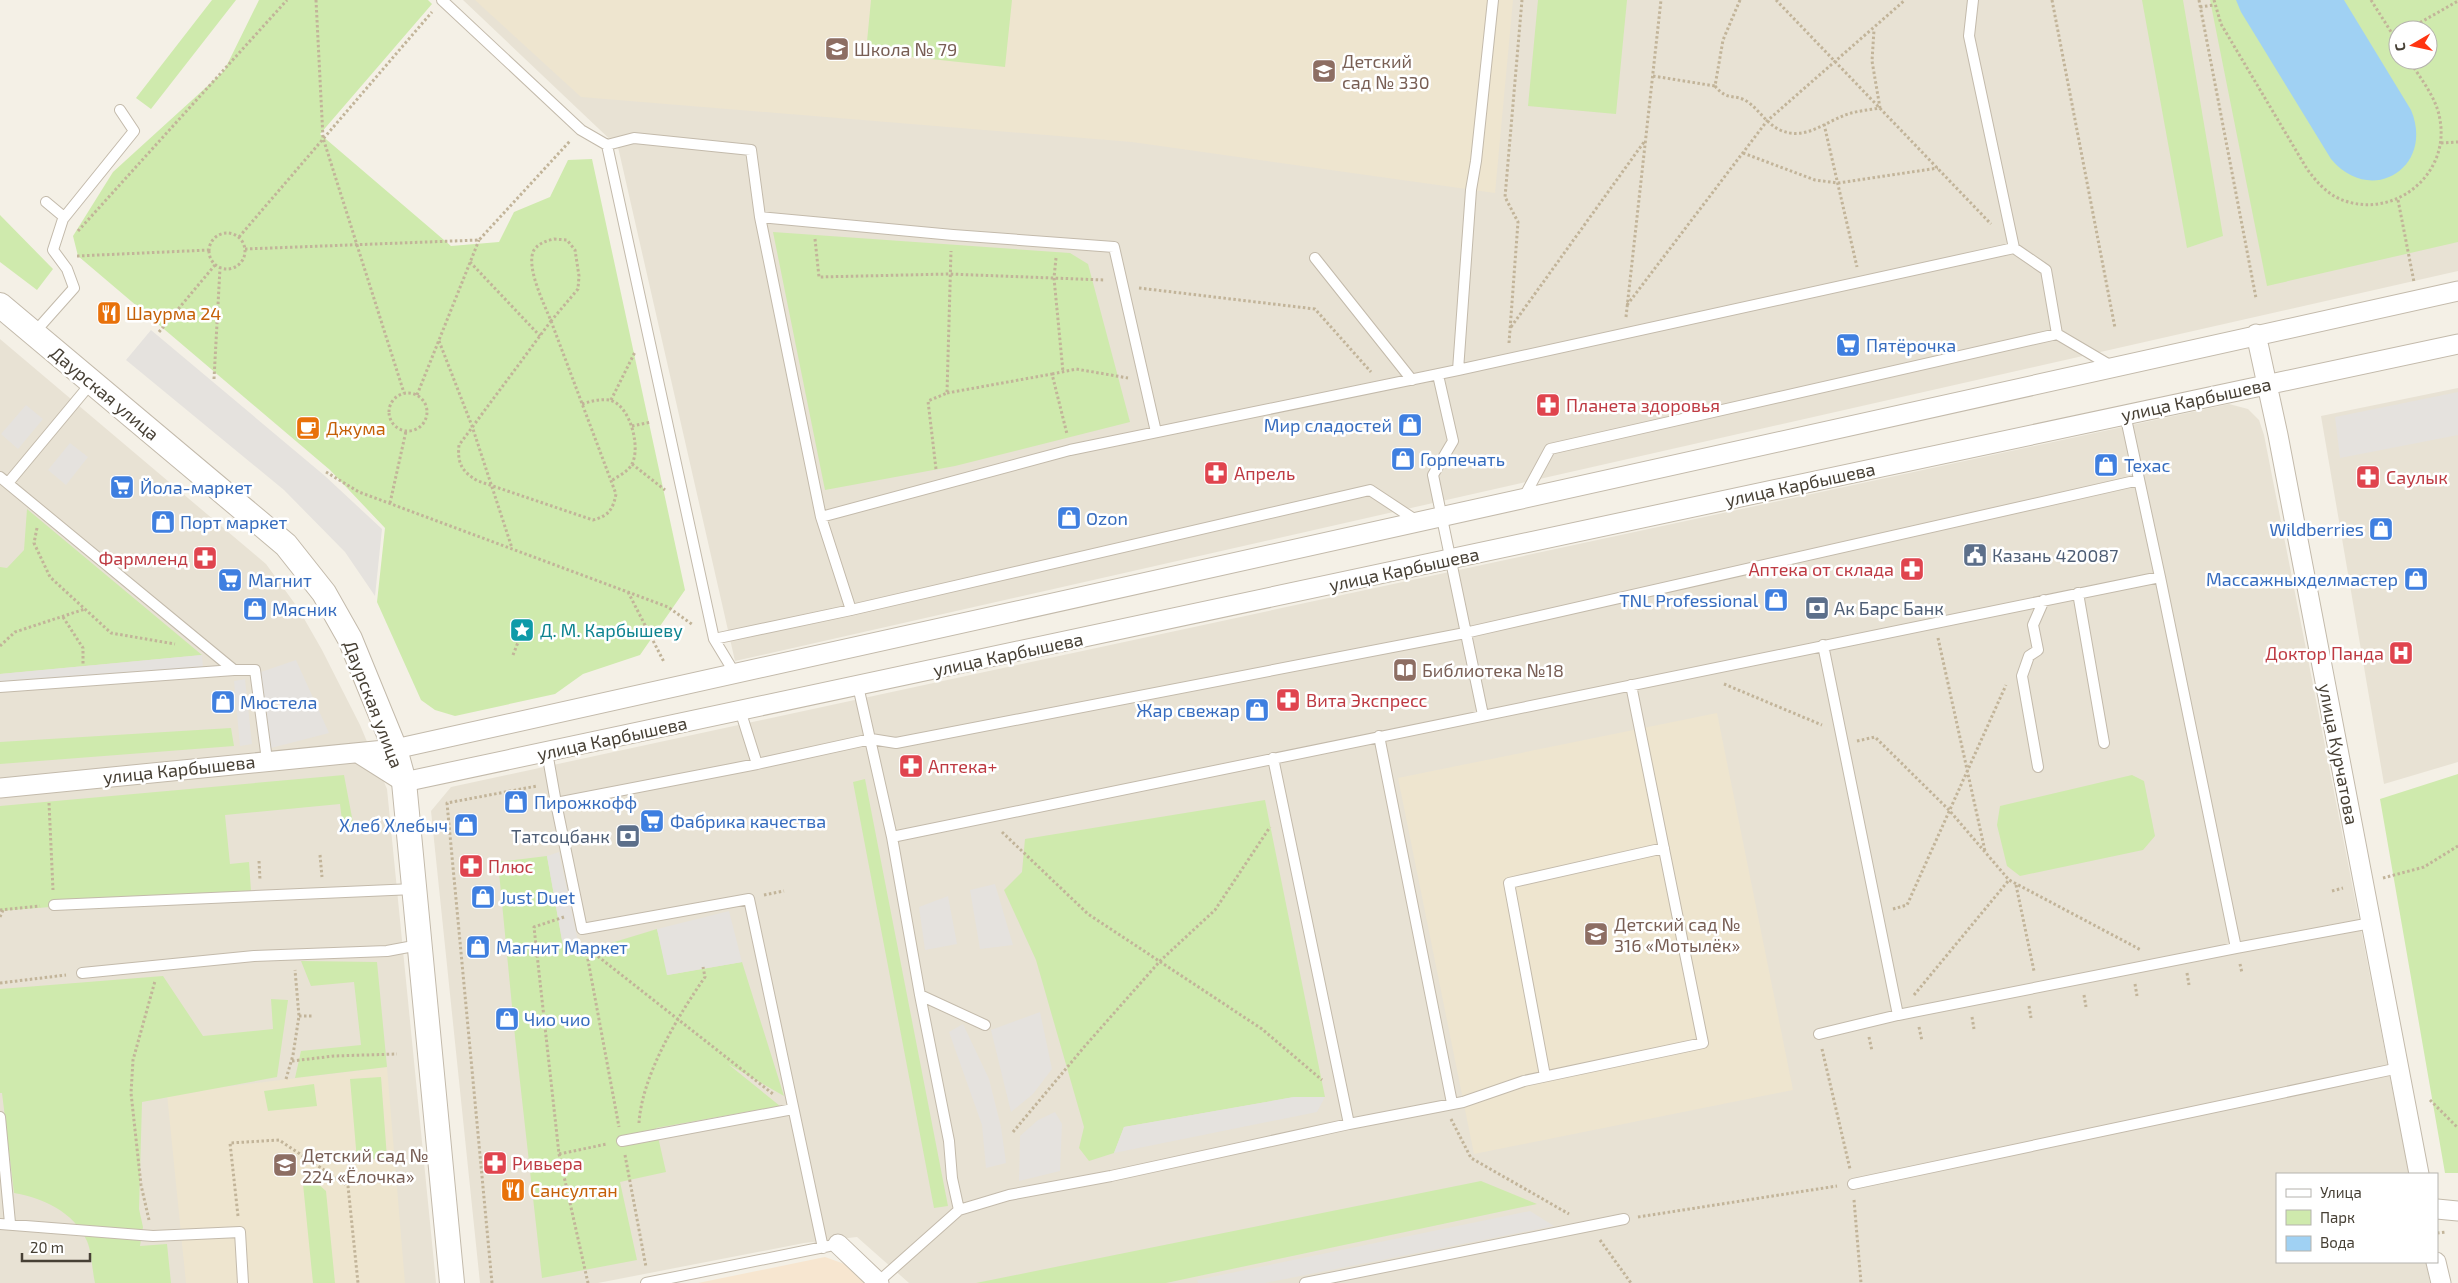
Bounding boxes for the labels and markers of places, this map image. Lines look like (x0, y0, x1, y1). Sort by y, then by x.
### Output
school or university icon: Школа № 79 (824, 36, 850, 62)
place label: Школа № 79 (854, 38, 957, 60)
place label: Детский сад № 330 (1342, 50, 1429, 93)
school or university icon: Детский сад № 330 (1311, 58, 1337, 84)
restaurant icon: Шаурма 24 (96, 300, 122, 326)
place label: Шаурма 24 (126, 302, 221, 324)
supermarket icon: Пятёрочка (1835, 332, 1861, 358)
place label: Пятёрочка (1866, 334, 1956, 356)
pharmacy icon: Планета здоровья (1535, 392, 1561, 418)
place label: Планета здоровья (1566, 394, 1720, 416)
shop icon: Мир сладостей (1397, 412, 1423, 438)
place label: Мир сладостей (1264, 414, 1392, 436)
cafe icon: Джума (295, 415, 321, 441)
place label: Джума (326, 417, 386, 439)
shop icon: Горпечать (1390, 446, 1416, 472)
place label: Горпечать (1420, 448, 1505, 470)
shop icon: Техас (2093, 452, 2119, 478)
place label: Техас (2124, 454, 2170, 476)
pharmacy icon: Апрель (1203, 460, 1229, 486)
place label: Апрель (1234, 462, 1295, 484)
pharmacy icon: Саулык (2355, 464, 2381, 490)
place label: Саулык (2386, 466, 2448, 488)
supermarket icon: Йола-маркет (109, 474, 135, 500)
place label: Йола-маркет (140, 476, 253, 498)
shop icon: Ozon (1056, 505, 1082, 531)
place label: Ozon (1086, 507, 1128, 529)
shop icon: Порт маркет (150, 509, 176, 535)
place label: Порт маркет (180, 511, 287, 533)
shop icon: Wildberries (2368, 516, 2394, 542)
place label: Wildberries (2269, 518, 2364, 540)
public building icon: Казань 420087 (1962, 542, 1988, 568)
place label: Казань 420087 (1992, 544, 2118, 566)
pharmacy icon: Фармленд (192, 545, 218, 571)
place label: Фармленд (98, 547, 188, 569)
pharmacy icon: Аптека от склада (1899, 556, 1925, 582)
place label: Аптека от склада (1748, 558, 1894, 580)
shop icon: Массажныхделмастер (2403, 566, 2429, 592)
supermarket icon: Магнит (217, 567, 243, 593)
place label: Массажныхделмастер (2206, 568, 2398, 590)
place label: Магнит (248, 569, 312, 591)
shop icon: TNL Professional (1763, 587, 1789, 613)
place label: TNL Professional (1619, 589, 1759, 611)
bank icon: Ак Барс Банк (1804, 595, 1830, 621)
shop icon: Мясник (242, 596, 268, 622)
place label: Ак Барс Банк (1834, 597, 1944, 619)
place label: Мясник (272, 598, 337, 620)
place icon: Д. М. Карбышеву (509, 617, 535, 643)
place label: Д. М. Карбышеву (540, 619, 683, 641)
hospital icon: Доктор Панда (2388, 640, 2414, 666)
place label: Доктор Панда (2265, 642, 2384, 664)
library icon: Библиотека №18 (1392, 657, 1418, 683)
place label: Библиотека №18 (1422, 659, 1564, 681)
pharmacy icon: Вита Экспресс (1275, 687, 1301, 713)
shop icon: Мюстела (210, 689, 236, 715)
place label: Вита Экспресс (1306, 689, 1428, 711)
place label: Мюстела (240, 691, 317, 713)
shop icon: Жар свежар (1244, 697, 1270, 723)
place label: Жар свежар (1136, 699, 1240, 721)
pharmacy icon: Аптека+ (898, 753, 924, 779)
place label: Аптека+ (928, 755, 997, 777)
shop icon: Пирожкофф (503, 789, 529, 815)
place label: Пирожкофф (534, 791, 637, 813)
supermarket icon: Фабрика качества (639, 808, 665, 834)
place label: Фабрика качества (670, 810, 826, 832)
shop icon: Хлеб Хлебыч (453, 812, 479, 838)
place label: Хлеб Хлебыч (339, 814, 448, 836)
bank icon: Татсоцбанк (615, 823, 641, 849)
place label: Татсоцбанк (511, 825, 610, 847)
pharmacy icon: Плюс (458, 853, 484, 879)
place label: Плюс (488, 855, 533, 877)
shop icon: Just Duet (470, 884, 496, 910)
place label: Just Duet (500, 886, 575, 908)
place label: Детский сад № 316 «Мотылёк» (1614, 913, 1741, 956)
school or university icon: Детский сад № 316 «Мотылёк» (1583, 921, 1609, 947)
shop icon: Магнит Маркет (465, 934, 491, 960)
place label: Магнит Маркет (496, 936, 628, 958)
shop icon: Чио чио (494, 1006, 520, 1032)
place label: Чио чио (524, 1008, 591, 1030)
place label: Детский сад № 224 «Ёлочка» (302, 1144, 429, 1187)
pharmacy icon: Ривьера (482, 1150, 508, 1176)
school or university icon: Детский сад № 224 «Ёлочка» (272, 1152, 298, 1178)
place label: Ривьера (512, 1152, 583, 1174)
restaurant icon: Сансултан (500, 1177, 526, 1203)
place label: Сансултан (530, 1179, 618, 1201)

